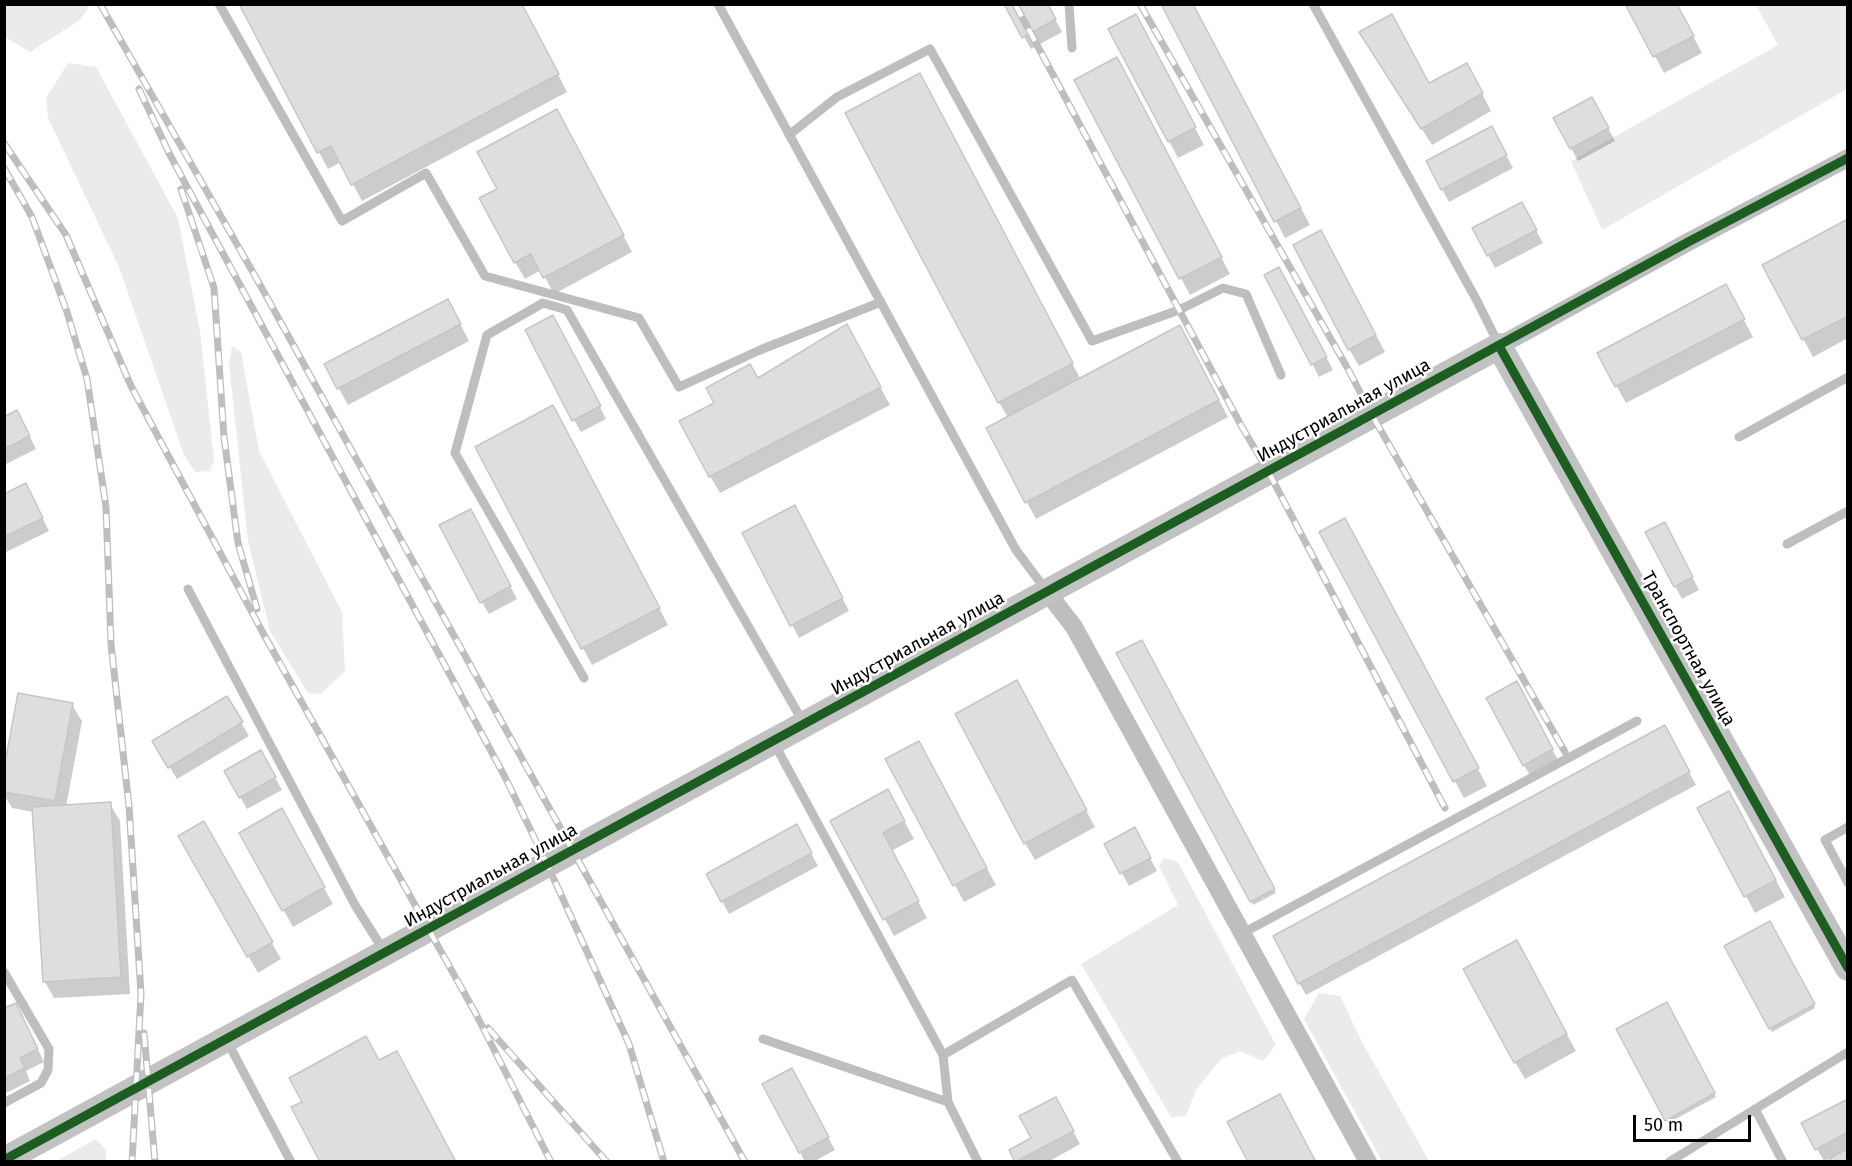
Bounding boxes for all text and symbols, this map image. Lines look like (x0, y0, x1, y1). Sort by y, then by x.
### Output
street label: Индустриальная улица (1254, 354, 1434, 468)
street label: Транспортная улица (1636, 568, 1740, 730)
street label: Индустриальная улица (828, 587, 1008, 701)
street label: Индустриальная улица (401, 819, 581, 933)
scale bar (1636, 1103, 1754, 1141)
text: 50 m (1644, 1114, 1683, 1136)

